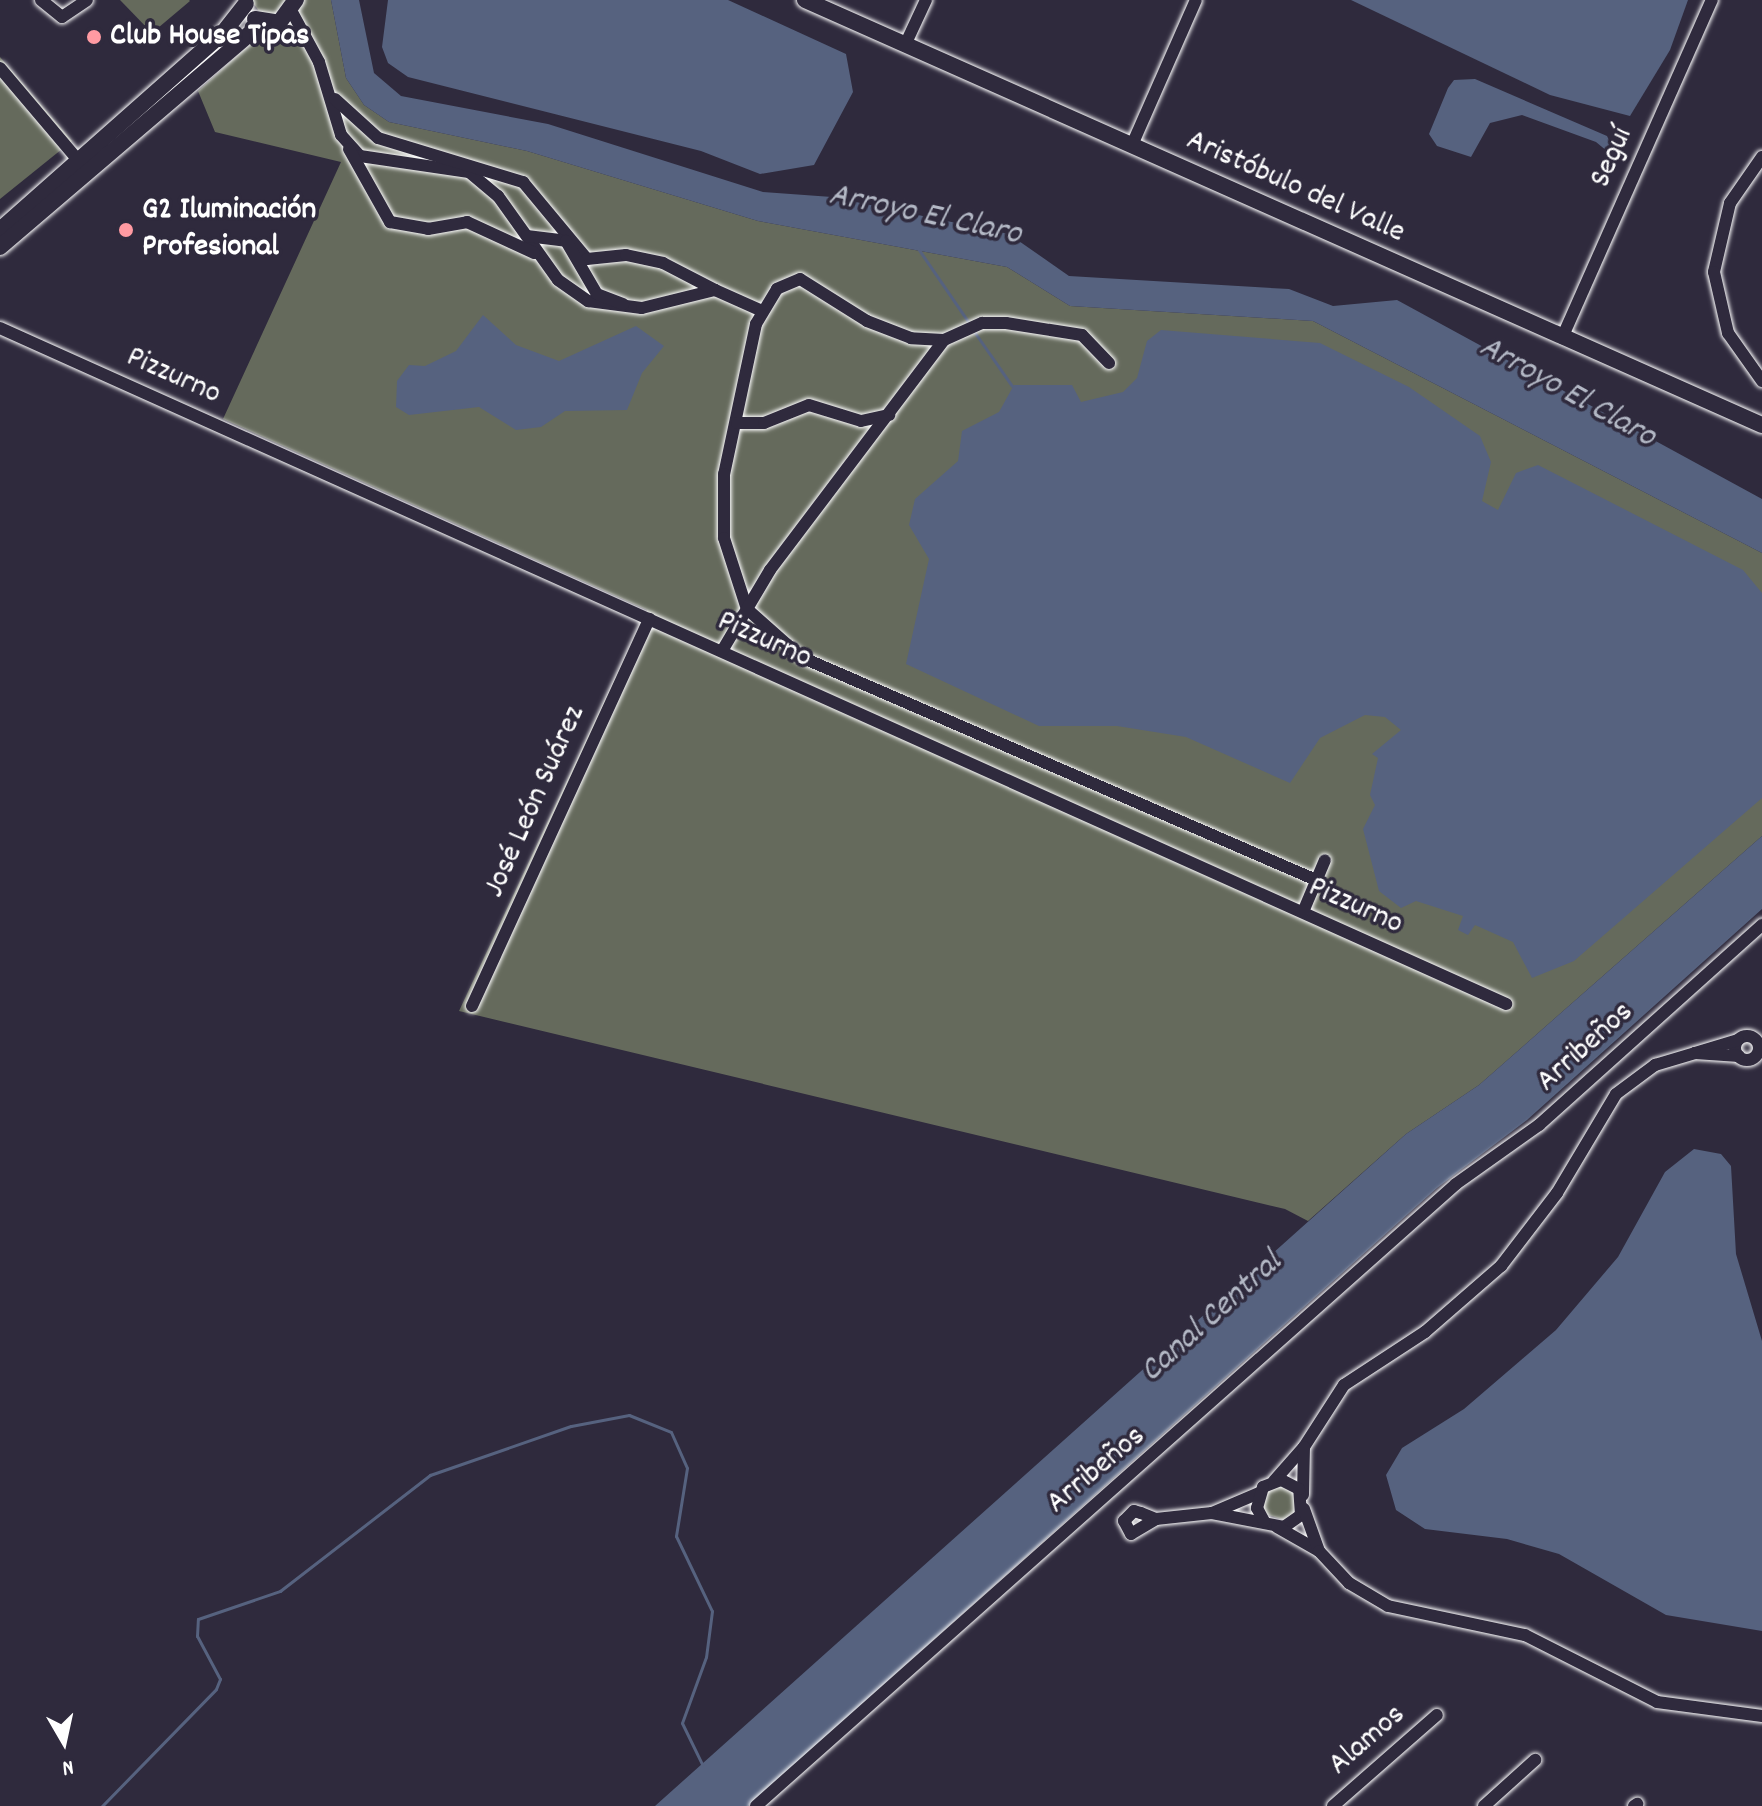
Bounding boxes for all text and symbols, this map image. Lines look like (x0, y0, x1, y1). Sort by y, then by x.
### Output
place label: Club House Tipas (110, 18, 310, 56)
marker: Club House Tipas (85, 28, 103, 46)
street label: Seguí (1583, 122, 1643, 194)
street label: Aristóbulo del Valle (1180, 123, 1410, 253)
water label: Arroyo El Claro (825, 176, 1025, 256)
place label: G2 Iluminación Profesional (142, 193, 316, 268)
marker: G2 Iluminación Profesional (117, 221, 135, 239)
water label: Arroyo El Claro (1472, 328, 1662, 458)
street label: Pizzurno (120, 339, 226, 415)
street label: Pizzurno (711, 603, 817, 679)
street label: José León Suárez (477, 700, 595, 904)
street label: Pizzurno (1302, 869, 1408, 945)
street label: Arribeños (1529, 994, 1643, 1102)
water label: Canal Central (1133, 1244, 1291, 1392)
street label: Arribeños (1040, 1419, 1154, 1523)
street label: Alamos (1322, 1697, 1414, 1785)
north arrow (24, 1702, 104, 1782)
text: N (60, 1750, 76, 1782)

